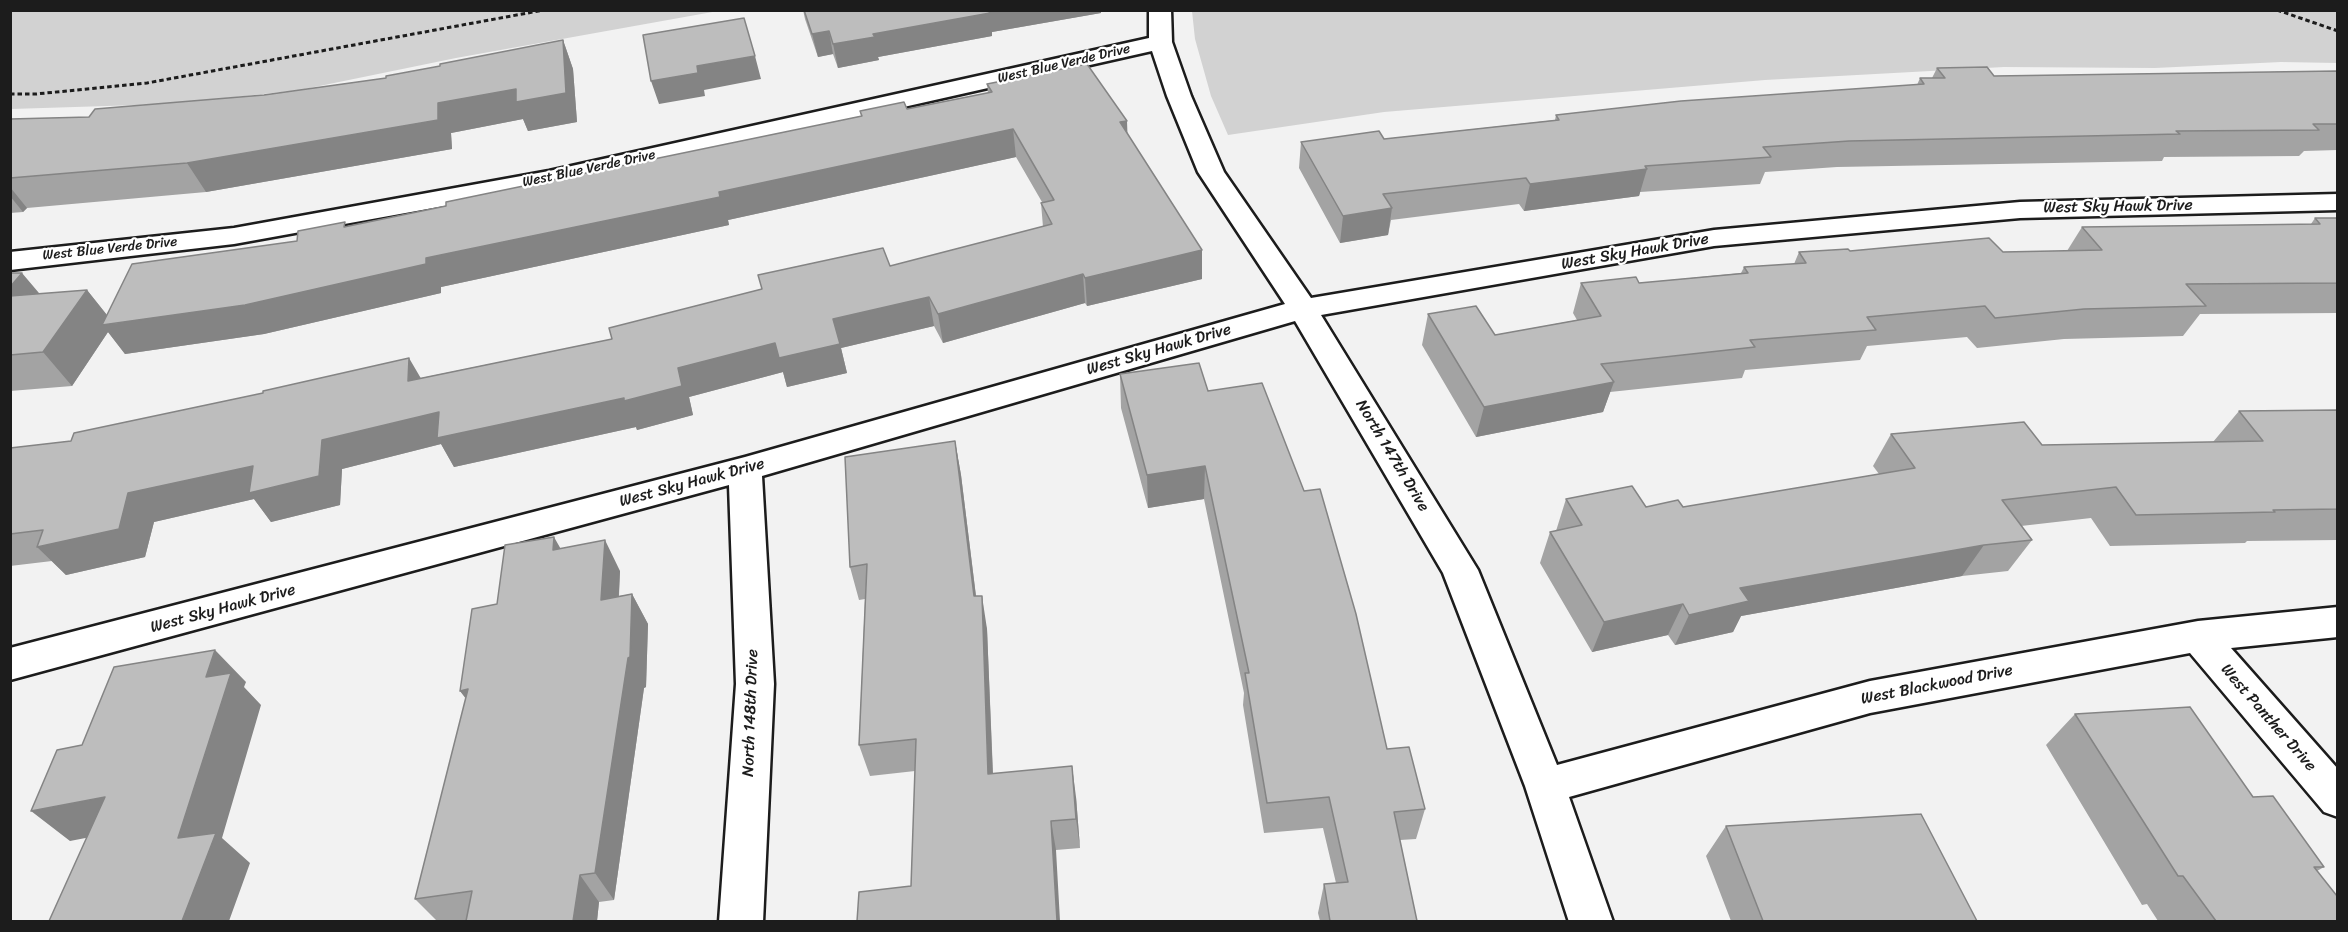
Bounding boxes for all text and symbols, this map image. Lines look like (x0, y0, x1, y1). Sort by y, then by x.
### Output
street label: West Blue Verde Drive (996, 41, 1132, 87)
street label: West Blue Verde Drive (521, 147, 657, 191)
street label: West Sky Hawk Drive (2043, 196, 2193, 218)
street label: West Sky Hawk Drive (1560, 230, 1710, 274)
street label: West Blue Verde Drive (42, 234, 178, 264)
street label: West Sky Hawk Drive (1085, 320, 1233, 380)
street label: North 147th Drive (1351, 397, 1433, 515)
street label: West Sky Hawk Drive (617, 454, 767, 512)
street label: West Sky Hawk Drive (148, 580, 298, 638)
street label: North 148th Drive (739, 649, 763, 777)
street label: West Panther Drive (2216, 660, 2320, 776)
street label: West Blackwood Drive (1860, 661, 2014, 709)

